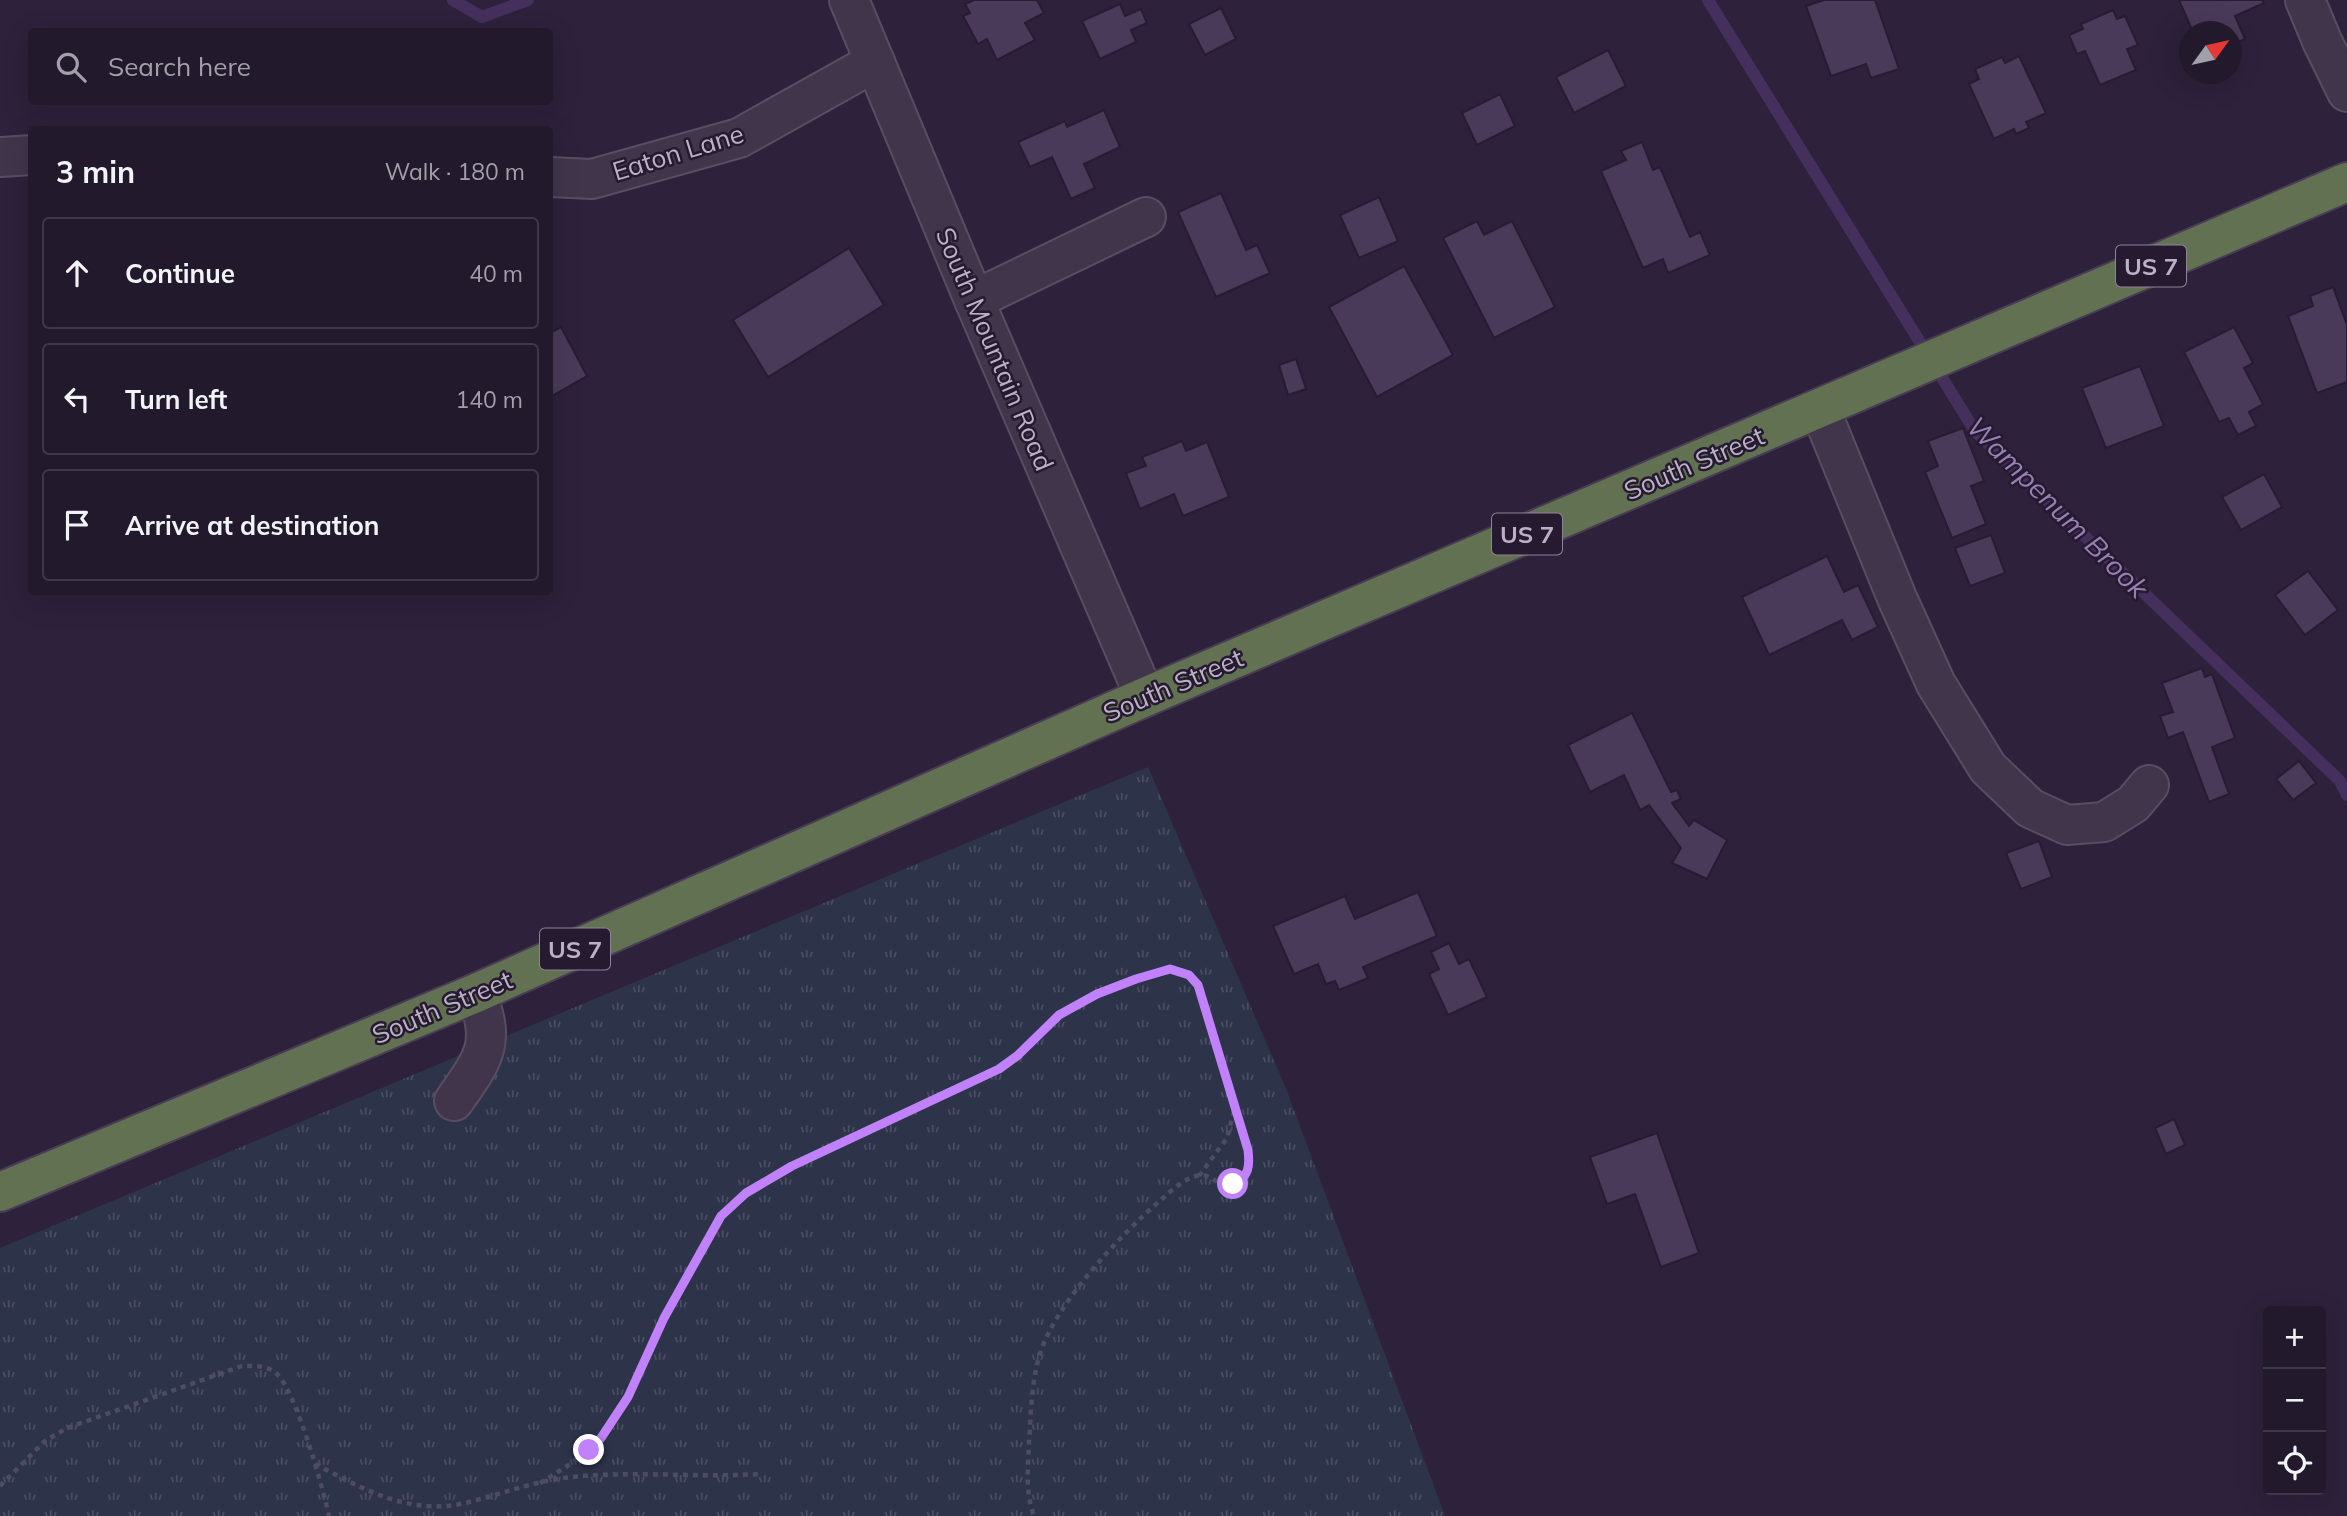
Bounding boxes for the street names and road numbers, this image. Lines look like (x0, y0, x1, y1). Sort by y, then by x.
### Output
street label: Eaton Lane (608, 116, 748, 188)
street label: South Mountain Road (929, 222, 1061, 476)
road number: US 7 (2116, 246, 2186, 286)
street label: South Street (1619, 419, 1769, 507)
road number: US 7 (1492, 514, 1562, 554)
street label: South Street (1098, 641, 1248, 729)
road number: US 7 (540, 929, 610, 970)
street label: South Street (367, 963, 517, 1051)

